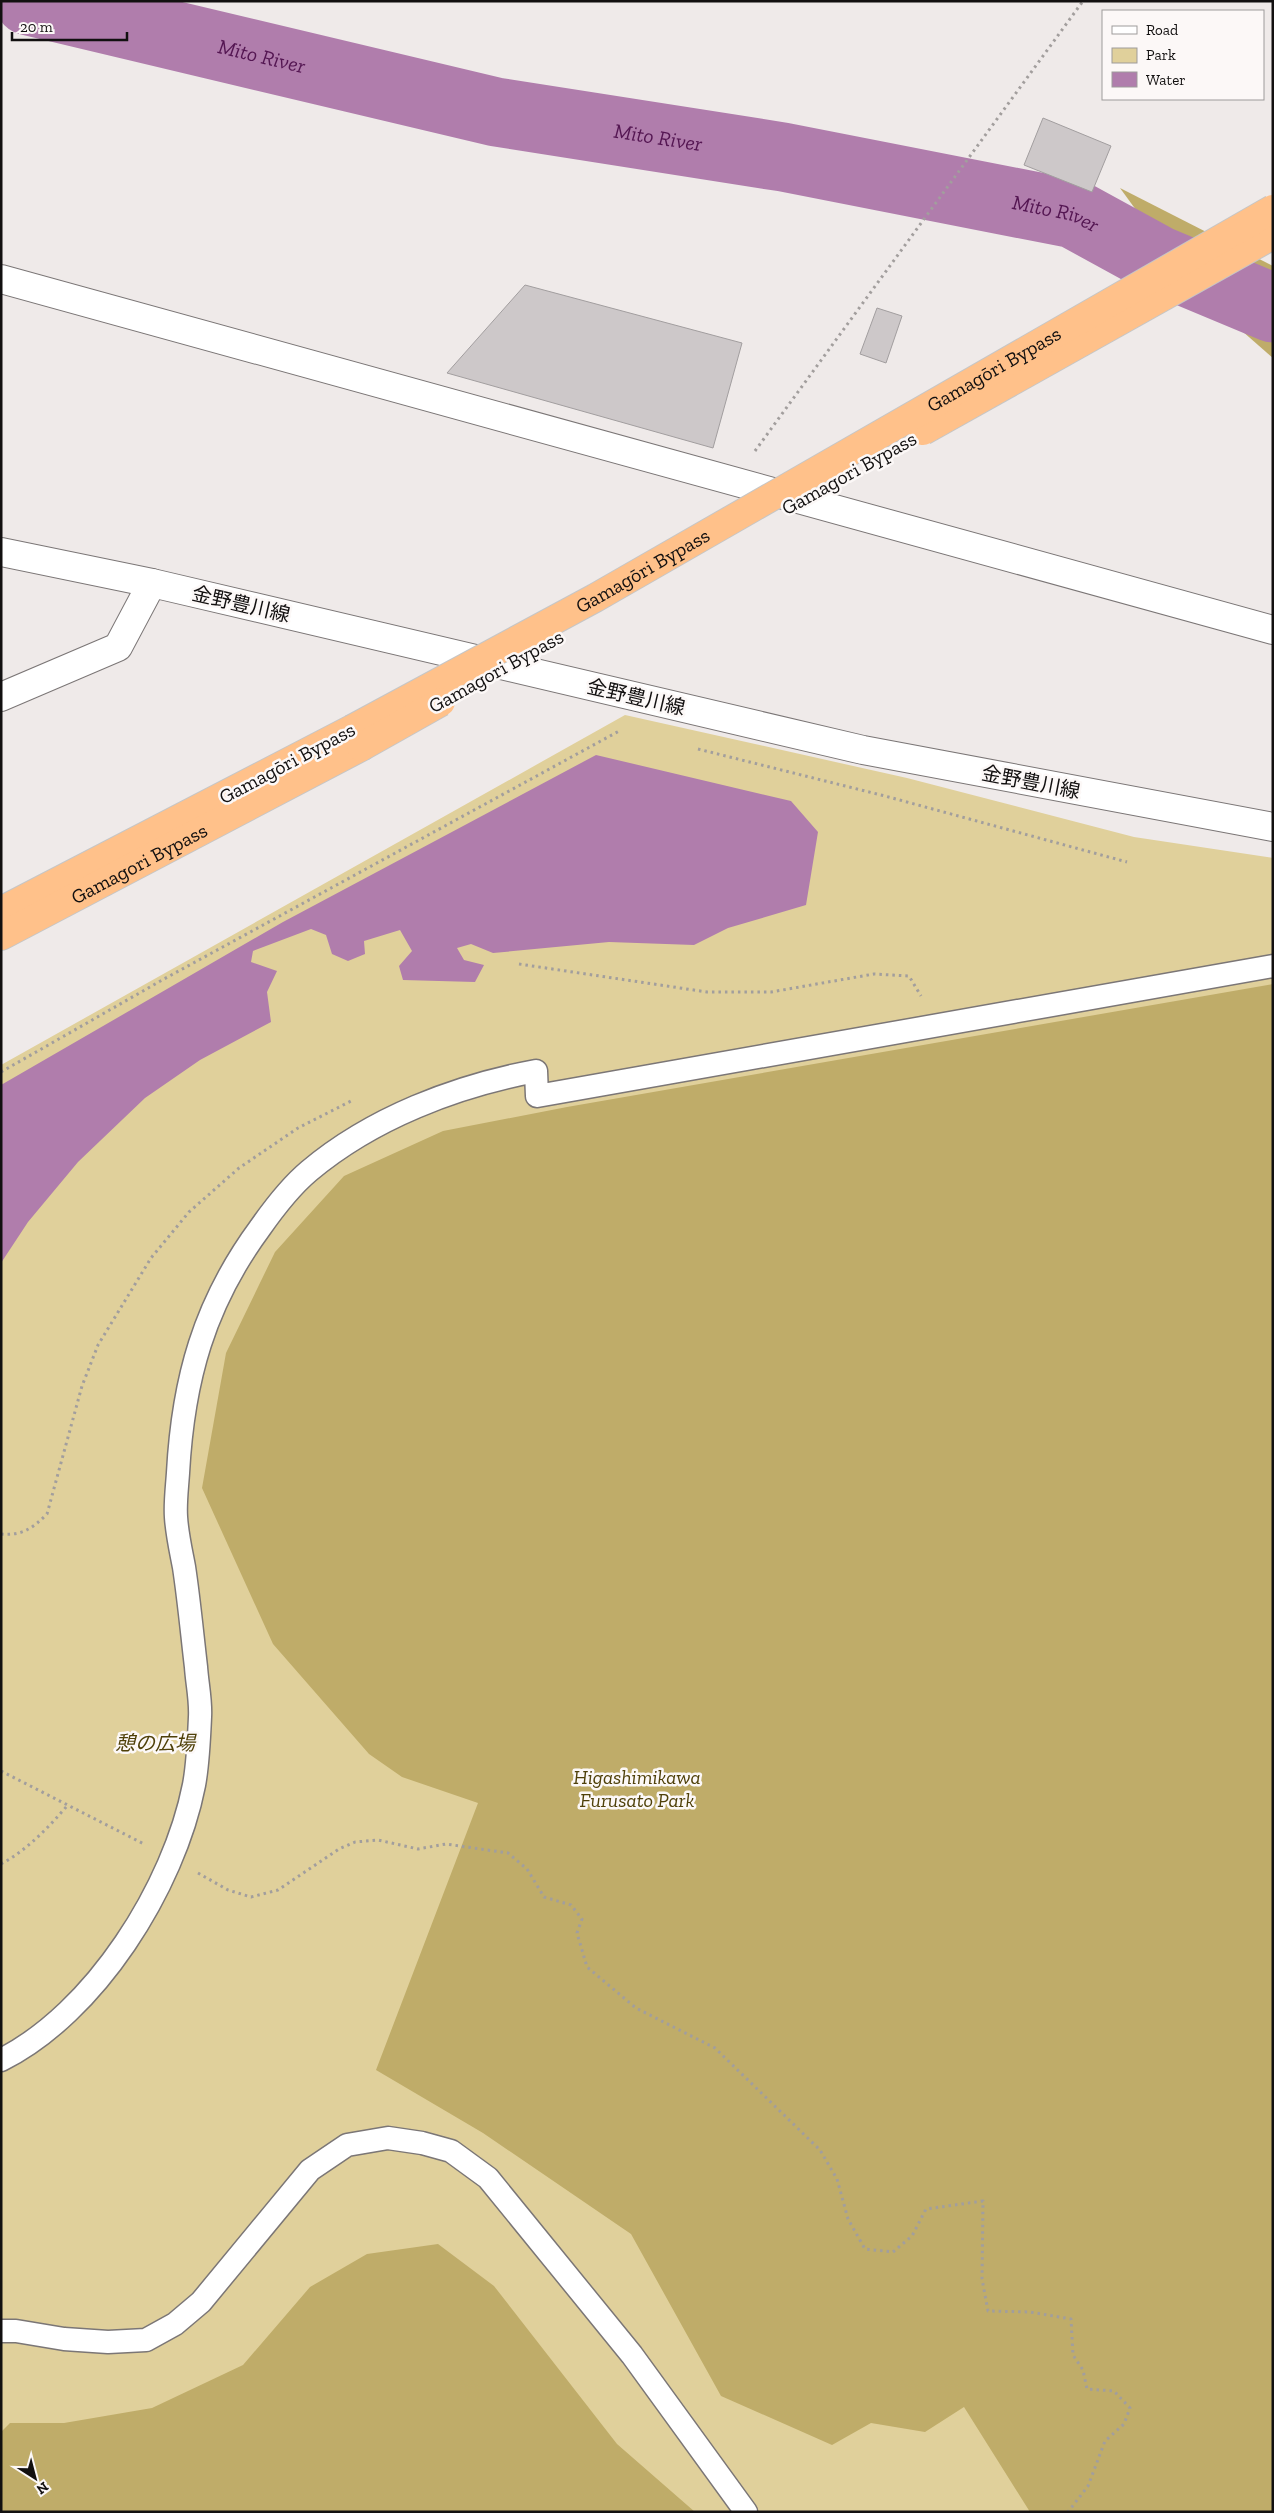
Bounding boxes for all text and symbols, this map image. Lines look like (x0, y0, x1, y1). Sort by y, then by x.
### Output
scale bar (12, 10, 128, 42)
legend (1102, 10, 1264, 100)
text: 20 m (20, 18, 53, 36)
text: Road (1146, 21, 1179, 39)
water label: Mito River (215, 33, 309, 78)
text: Park (1146, 46, 1176, 64)
text: Water (1146, 71, 1186, 89)
water label: Mito River (612, 118, 705, 156)
water label: Mito River (1010, 189, 1104, 238)
street label: Gamagōri Bypass (923, 321, 1065, 417)
street label: Gamagori Bypass (777, 426, 921, 520)
street label: Gamagōri Bypass (571, 523, 714, 618)
street label: 金野豊川線 (190, 581, 292, 627)
street label: Gamagori Bypass (424, 624, 568, 718)
street label: 金野豊川線 (585, 674, 687, 720)
street label: Gamagōri Bypass (215, 717, 359, 809)
street label: 金野豊川線 (980, 761, 1082, 803)
street label: Gamagori Bypass (67, 818, 211, 909)
park label: 憩の広場 (115, 1731, 197, 1755)
park label: Higashimikawa Furusato Park (573, 1765, 701, 1812)
north arrow (10, 2453, 60, 2503)
text: N (33, 2478, 52, 2498)

